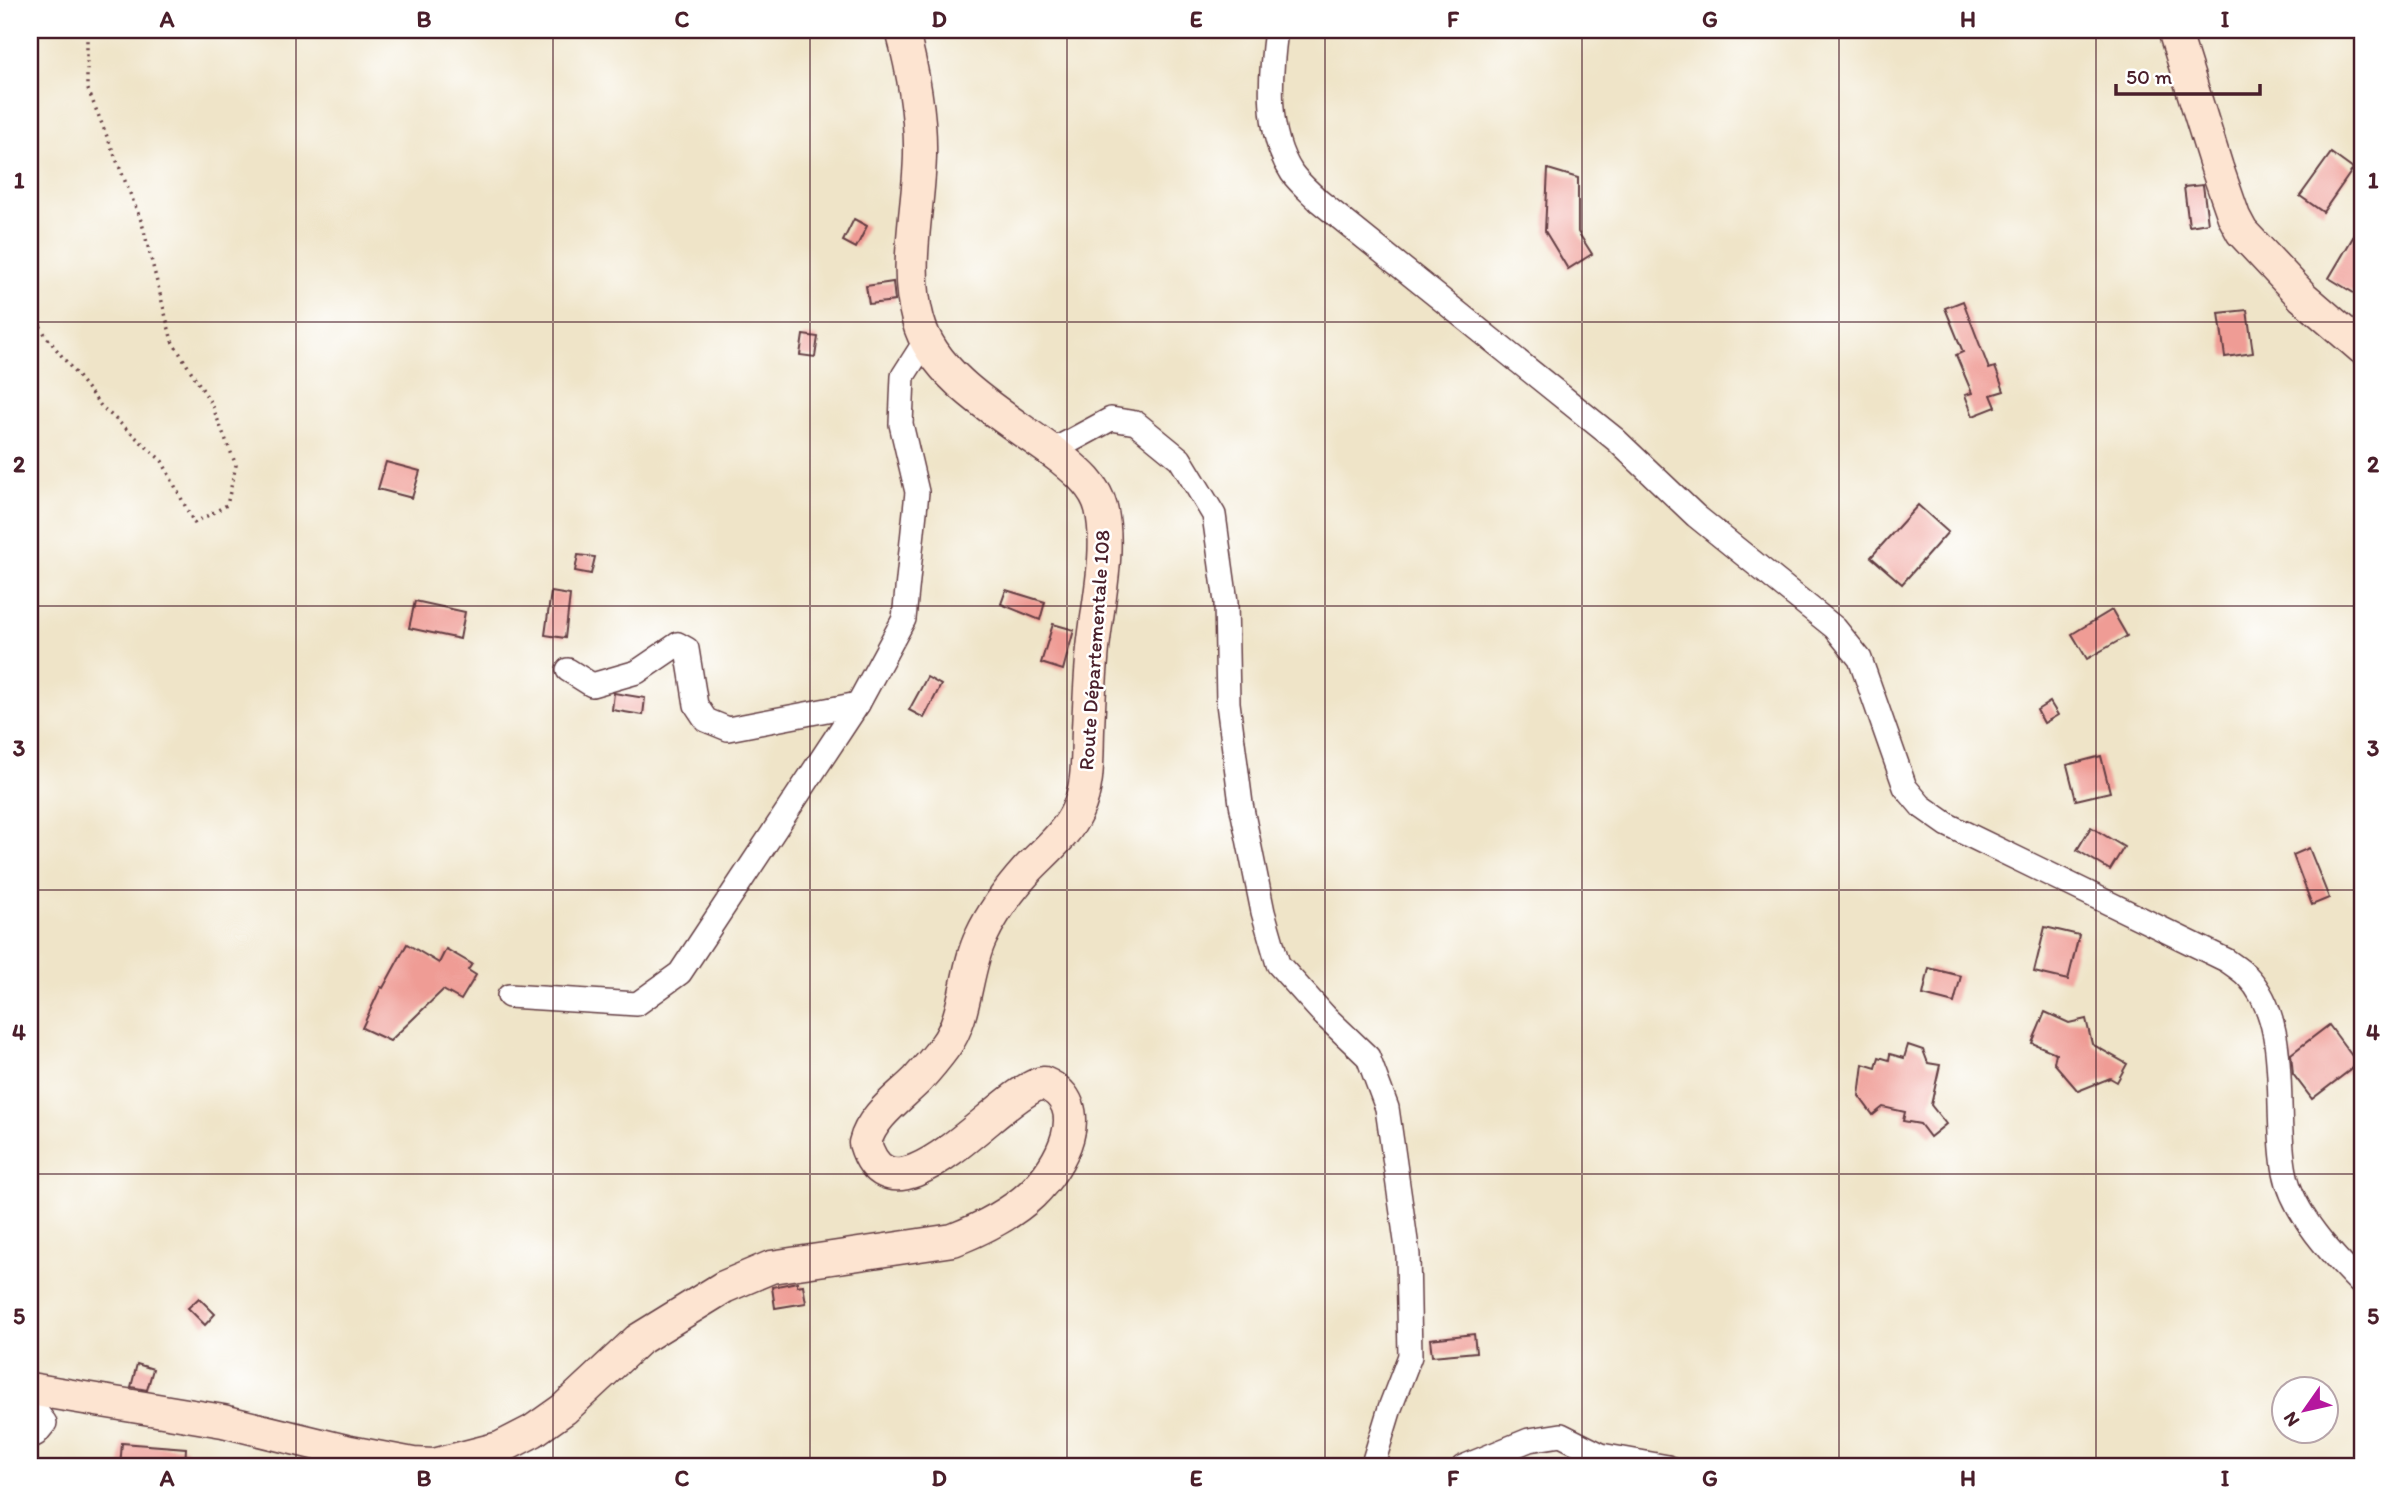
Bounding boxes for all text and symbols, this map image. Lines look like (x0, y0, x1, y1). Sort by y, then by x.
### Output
text: A (159, 5, 175, 33)
text: B (417, 5, 432, 33)
text: C (675, 5, 690, 33)
text: D (931, 5, 947, 33)
text: E (1190, 5, 1203, 33)
text: F (1447, 5, 1460, 33)
text: G (1702, 5, 1718, 33)
text: H (1960, 5, 1976, 33)
text: I (2221, 5, 2230, 33)
scale bar (2116, 52, 2259, 96)
text: 50 m (2126, 64, 2173, 89)
text: 1 (14, 166, 25, 194)
text: 1 (2368, 166, 2379, 194)
text: 2 (13, 450, 26, 478)
text: 2 (2367, 450, 2380, 478)
street label: Route Départementale 108 (1073, 529, 1115, 771)
text: 3 (13, 734, 26, 762)
text: 3 (2367, 734, 2380, 762)
text: 4 (12, 1018, 26, 1046)
text: 4 (2366, 1018, 2380, 1046)
text: 5 (13, 1302, 25, 1330)
text: 5 (2367, 1302, 2379, 1330)
north arrow (2270, 1374, 2340, 1444)
text: N (2278, 1407, 2304, 1431)
text: A (159, 1464, 175, 1492)
text: B (417, 1464, 432, 1492)
text: C (675, 1464, 690, 1492)
text: D (931, 1464, 947, 1492)
text: E (1190, 1464, 1203, 1492)
text: F (1447, 1464, 1460, 1492)
text: G (1702, 1464, 1718, 1492)
text: H (1960, 1464, 1976, 1492)
text: I (2221, 1464, 2230, 1492)

